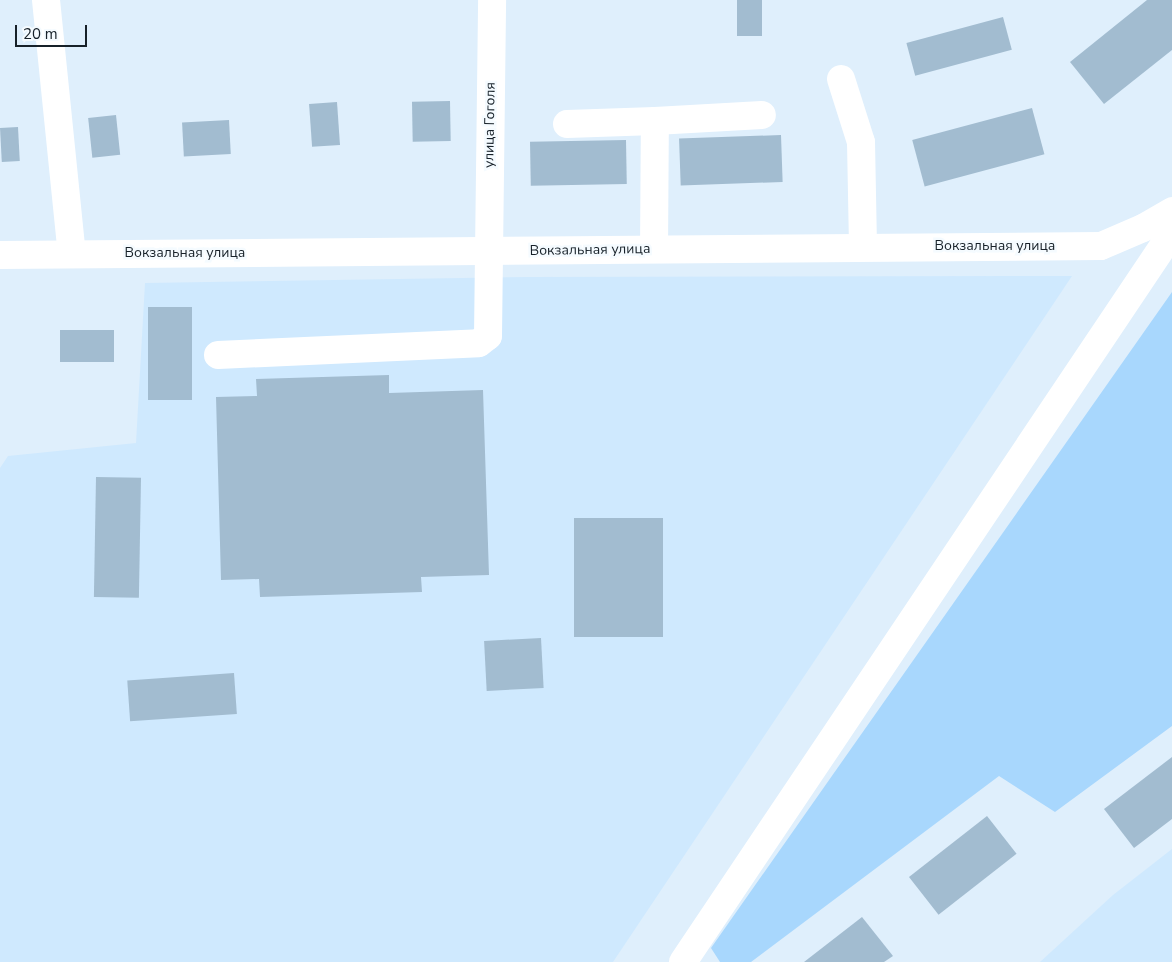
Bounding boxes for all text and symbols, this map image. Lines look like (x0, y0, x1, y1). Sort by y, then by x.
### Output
scale bar (18, 15, 90, 47)
text: 20 m (23, 24, 58, 44)
street label: улица Гоголя (481, 82, 499, 168)
street label: Вокзальная улица (935, 238, 1055, 254)
street label: Вокзальная улица (529, 241, 651, 259)
street label: Вокзальная улица (125, 245, 245, 261)

